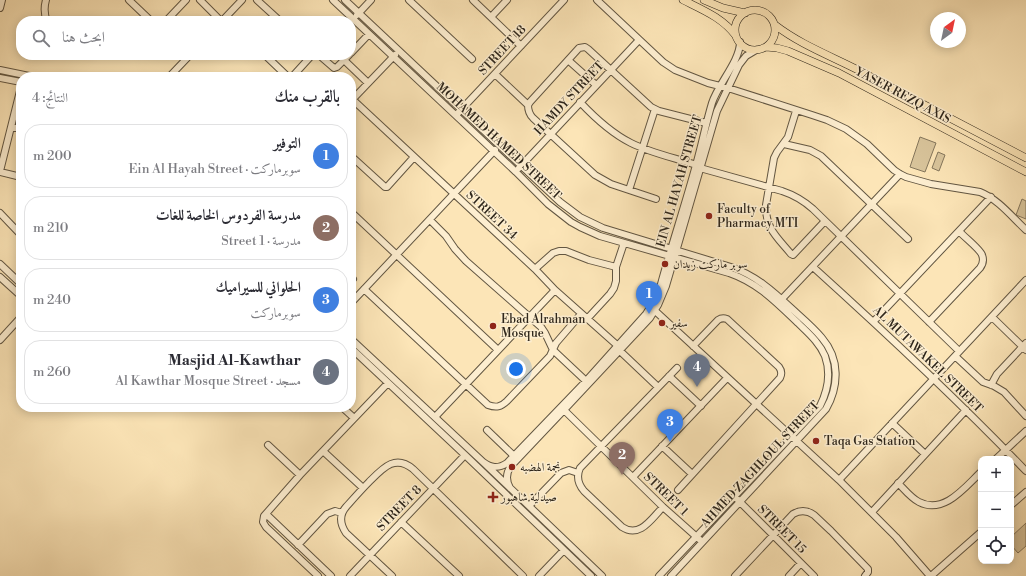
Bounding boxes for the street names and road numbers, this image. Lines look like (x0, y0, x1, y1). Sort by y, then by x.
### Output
street label: STREET 18 (475, 22, 529, 79)
street label: HAMDY STREET (531, 58, 608, 138)
street label: YASER REZQ AXIS (852, 63, 953, 127)
street label: MOHAMED HAMED STREET (433, 79, 565, 204)
street label: EIN AL HAYAH STREET (653, 113, 706, 249)
street label: STREET 34 (463, 188, 520, 243)
street label: AL MUTAWAKEL STREET (869, 302, 986, 416)
street label: AHMED ZAGHLOUL STREET (697, 398, 823, 531)
street label: STREET 1 (640, 469, 692, 520)
street label: STREET 8 (374, 482, 425, 535)
street label: STREET 15 (754, 502, 809, 557)

